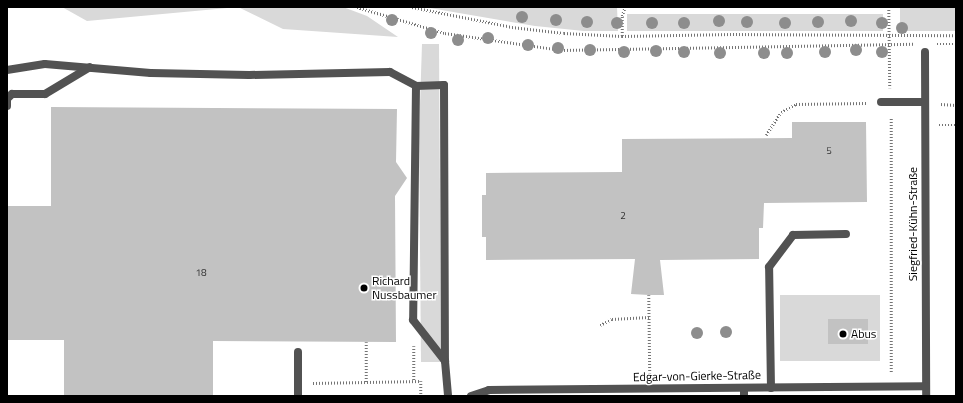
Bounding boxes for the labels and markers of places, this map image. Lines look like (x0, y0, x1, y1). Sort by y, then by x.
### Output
place label: Richard Nussbaumer (372, 274, 437, 302)
marker: Richard Nussbaumer (359, 283, 369, 293)
place label: Abus (851, 327, 876, 341)
marker: Abus (838, 329, 848, 339)

